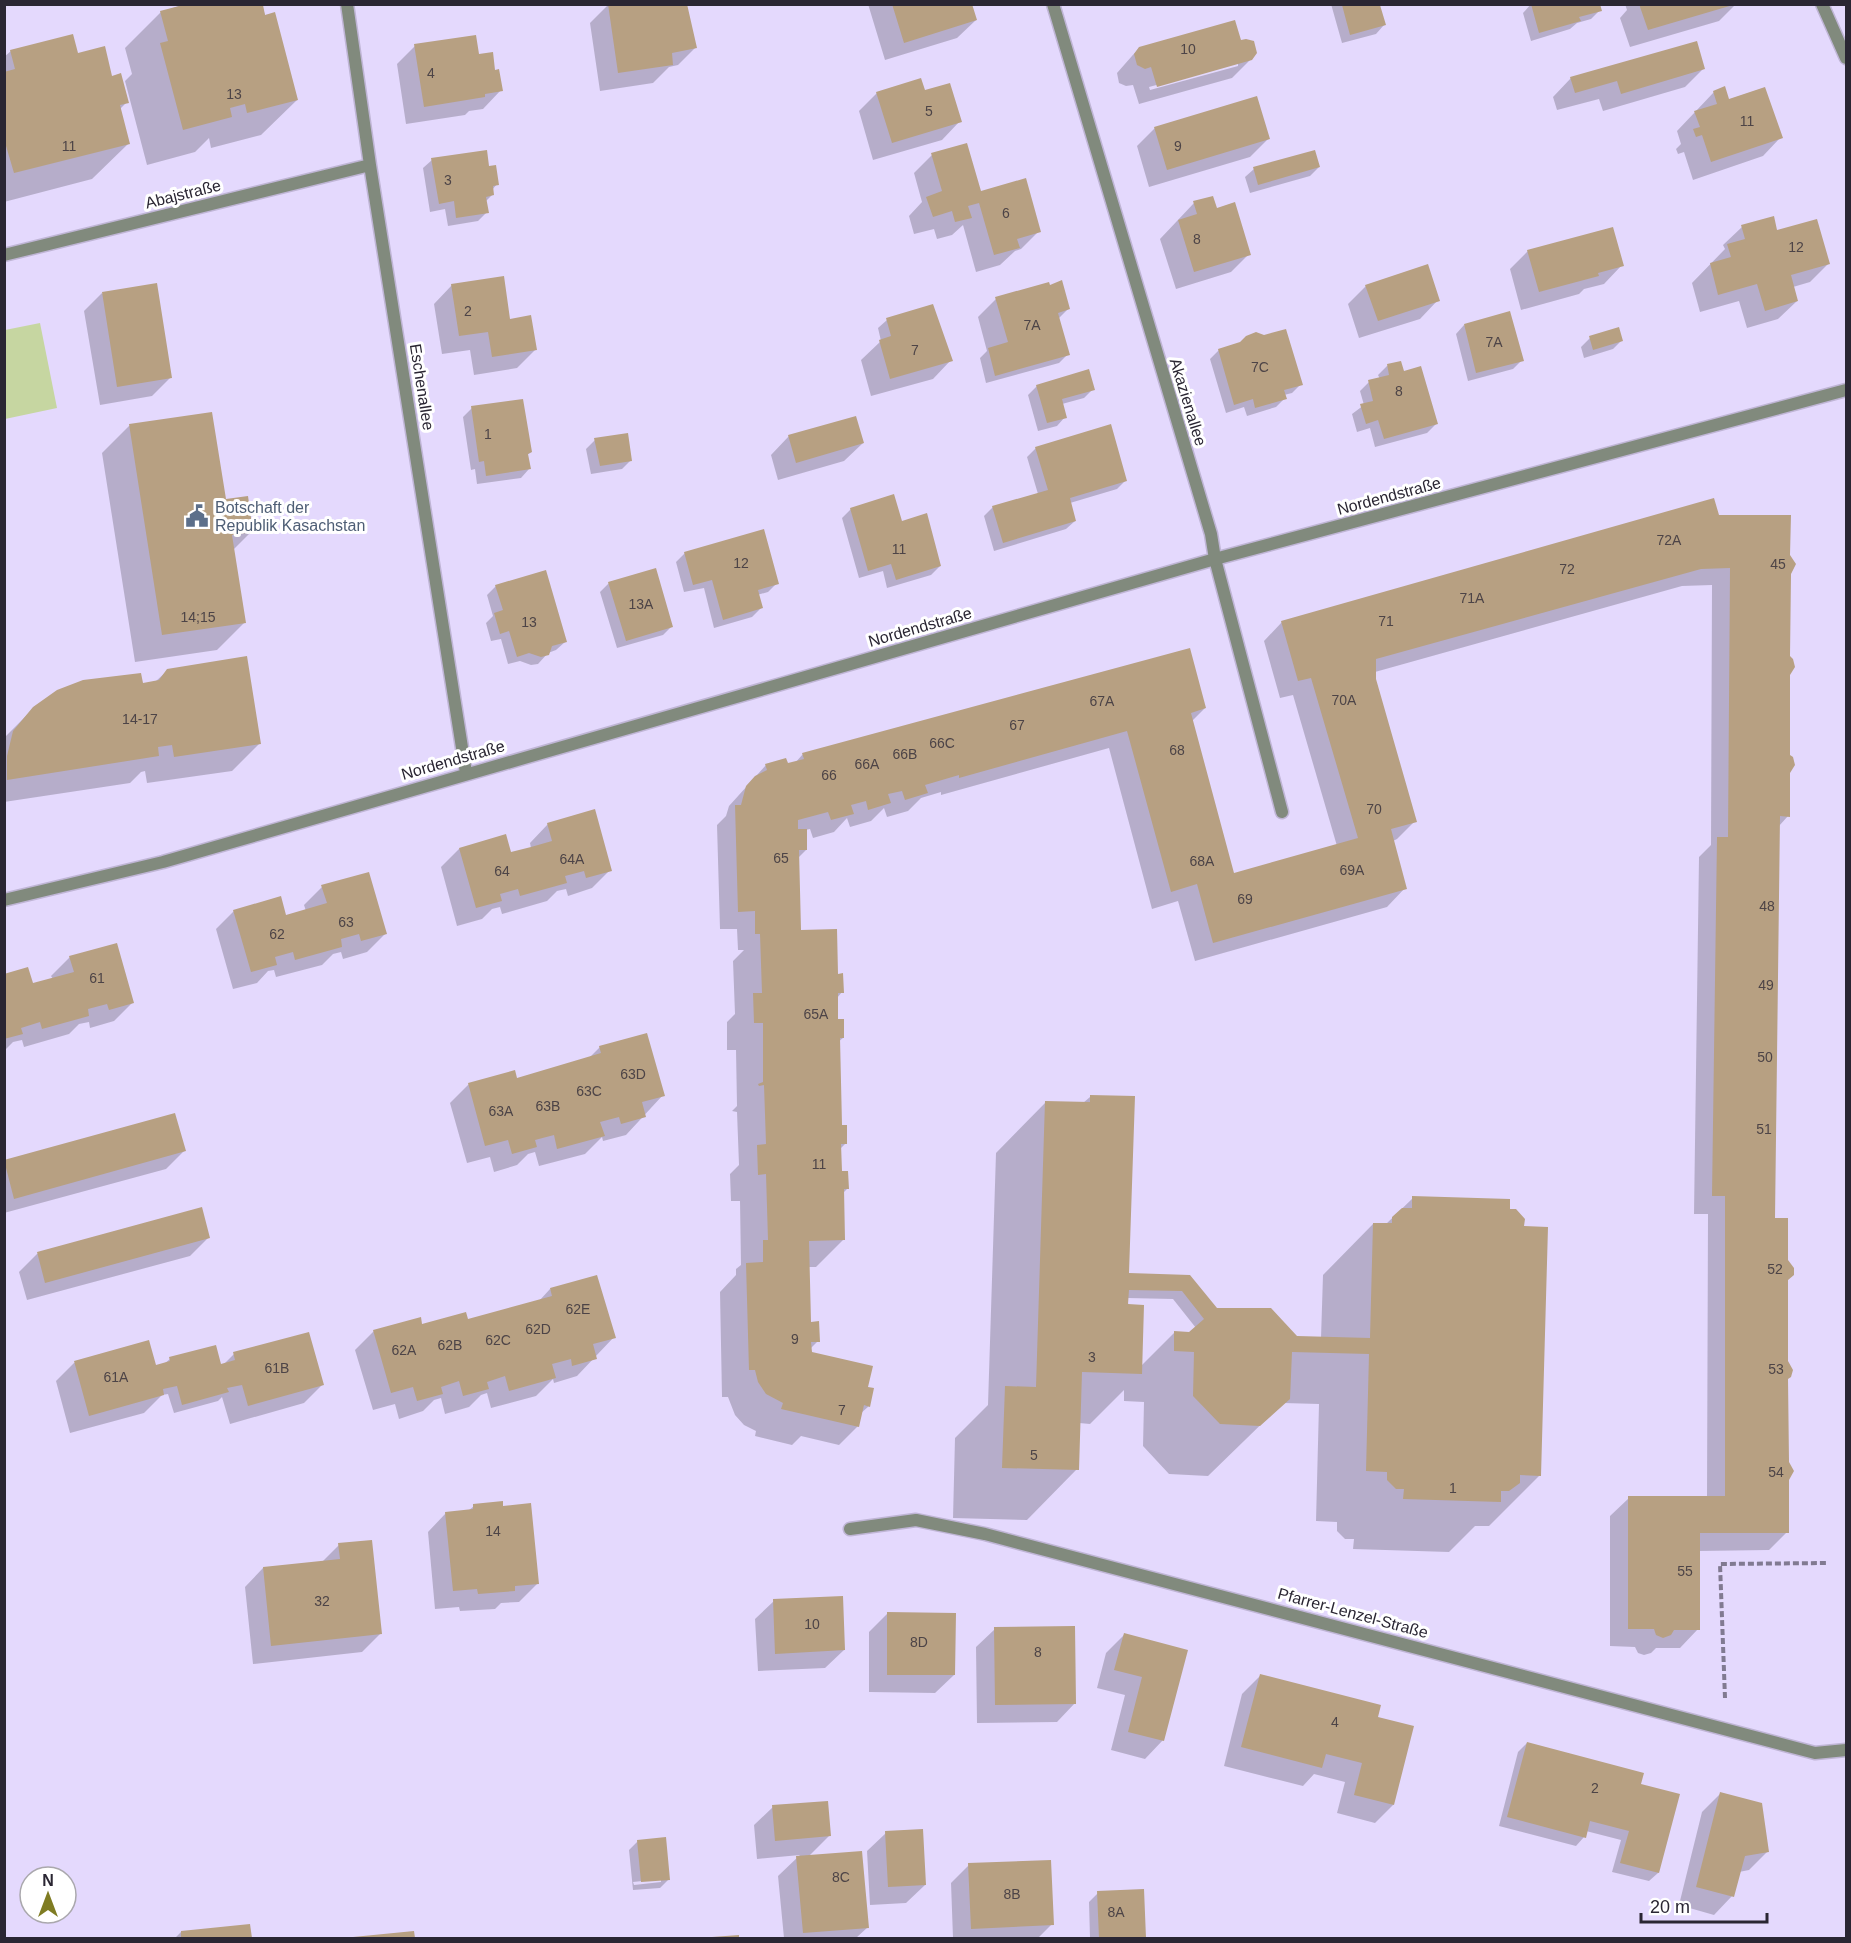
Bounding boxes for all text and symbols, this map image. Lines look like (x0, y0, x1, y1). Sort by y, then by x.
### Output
house number: 10 (1180, 41, 1196, 57)
house number: 4 (427, 65, 435, 81)
house number: 13 (226, 86, 242, 102)
house number: 5 (925, 103, 933, 119)
house number: 11 (1740, 113, 1754, 129)
house number: 11 (62, 138, 76, 154)
house number: 9 (1174, 138, 1182, 154)
house number: 3 (444, 172, 452, 188)
street label: Abajstraße (143, 176, 223, 212)
house number: 6 (1002, 205, 1010, 221)
house number: 8 (1193, 231, 1201, 247)
house number: 12 (1788, 239, 1804, 255)
house number: 2 (464, 303, 472, 319)
house number: 7A (1023, 317, 1041, 333)
house number: 7A (1485, 334, 1503, 350)
house number: 7 (911, 342, 919, 358)
street label: Eschenallee (407, 343, 437, 431)
street label: Akazienallee (1167, 356, 1209, 448)
house number: 7C (1251, 359, 1269, 375)
house number: 8 (1395, 383, 1403, 399)
house number: 1 (484, 426, 492, 442)
street label: Nordendstraße (1335, 474, 1443, 518)
place label: Botschaft der Republik Kasachstan (215, 499, 365, 534)
public building icon: Botschaft der Republik Kasachstan (184, 503, 210, 529)
house number: 72A (1657, 532, 1682, 548)
house number: 11 (892, 541, 906, 557)
house number: 12 (733, 555, 749, 571)
house number: 45 (1770, 556, 1786, 572)
house number: 72 (1559, 561, 1575, 577)
house number: 71A (1460, 590, 1485, 606)
house number: 13A (629, 596, 654, 612)
street label: Nordendstraße (866, 604, 974, 650)
house number: 14;15 (180, 609, 216, 625)
house number: 71 (1378, 613, 1394, 629)
house number: 13 (521, 614, 537, 630)
house number: 70A (1332, 692, 1357, 708)
house number: 67A (1090, 693, 1115, 709)
house number: 14-17 (122, 711, 158, 727)
house number: 67 (1009, 717, 1025, 733)
house number: 66C (929, 735, 955, 751)
street label: Nordendstraße (399, 737, 507, 783)
house number: 68 (1169, 742, 1185, 758)
house number: 66B (893, 746, 917, 762)
house number: 66A (855, 756, 880, 772)
house number: 66 (821, 767, 837, 783)
house number: 70 (1366, 801, 1382, 817)
house number: 65 (773, 850, 789, 866)
house number: 64A (560, 851, 585, 867)
house number: 68A (1190, 853, 1215, 869)
house number: 69A (1340, 862, 1365, 878)
house number: 64 (494, 863, 510, 879)
house number: 69 (1237, 891, 1253, 907)
house number: 48 (1759, 898, 1775, 914)
house number: 63 (338, 914, 354, 930)
house number: 62 (269, 926, 285, 942)
house number: 61 (89, 970, 105, 986)
house number: 49 (1758, 977, 1774, 993)
house number: 65A (804, 1006, 829, 1022)
house number: 50 (1757, 1049, 1773, 1065)
house number: 63D (620, 1066, 646, 1082)
house number: 63C (576, 1083, 602, 1099)
house number: 63B (536, 1098, 560, 1114)
house number: 63A (489, 1103, 514, 1119)
house number: 51 (1756, 1121, 1772, 1137)
house number: 11 (812, 1156, 826, 1172)
house number: 52 (1767, 1261, 1783, 1277)
house number: 62E (566, 1301, 590, 1317)
house number: 62D (525, 1321, 551, 1337)
house number: 9 (791, 1331, 799, 1347)
house number: 62C (485, 1332, 511, 1348)
house number: 62B (438, 1337, 462, 1353)
house number: 62A (392, 1342, 417, 1358)
house number: 3 (1088, 1349, 1096, 1365)
house number: 61B (265, 1360, 289, 1376)
house number: 53 (1768, 1361, 1784, 1377)
house number: 61A (104, 1369, 129, 1385)
house number: 7 (838, 1402, 846, 1418)
house number: 5 (1030, 1447, 1038, 1463)
house number: 54 (1768, 1464, 1784, 1480)
house number: 1 (1449, 1480, 1457, 1496)
house number: 14 (485, 1523, 501, 1539)
house number: 55 (1677, 1563, 1693, 1579)
street label: Pfarrer-Lenzel-Straße (1276, 1585, 1430, 1641)
house number: 32 (314, 1593, 330, 1609)
house number: 10 (804, 1616, 820, 1632)
house number: 8D (910, 1634, 928, 1650)
house number: 8 (1034, 1644, 1042, 1660)
house number: 4 (1331, 1714, 1339, 1730)
house number: 2 (1591, 1780, 1599, 1796)
north arrow (18, 1865, 78, 1925)
house number: 8C (832, 1869, 850, 1885)
text: N (42, 1872, 54, 1889)
house number: 8B (1003, 1886, 1021, 1902)
scale bar (1641, 1886, 1767, 1924)
text: 20 m (1650, 1897, 1690, 1917)
house number: 8A (1107, 1904, 1125, 1920)

